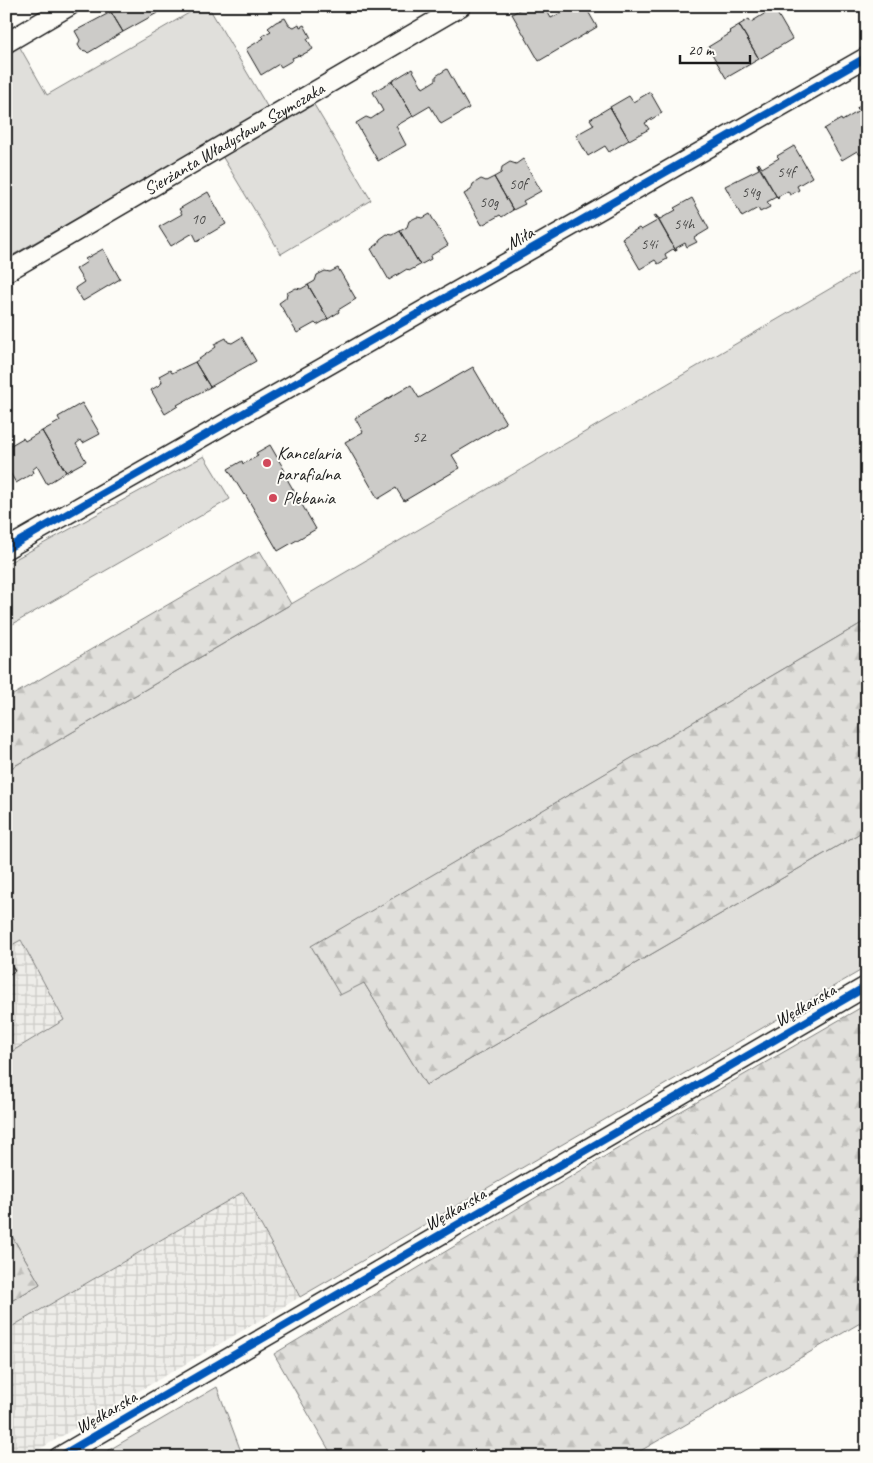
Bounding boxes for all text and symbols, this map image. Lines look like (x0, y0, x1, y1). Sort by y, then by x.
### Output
scale bar (680, 32, 750, 64)
text: 20 m (688, 41, 715, 60)
street label: Sierżanta Władysława Szymczaka (140, 77, 330, 200)
house number: 54f (777, 163, 799, 182)
house number: 50f (509, 175, 531, 194)
house number: 54g (742, 183, 761, 202)
house number: 50g (480, 193, 499, 212)
house number: 10 (191, 210, 206, 229)
house number: 54h (674, 215, 695, 234)
street label: Miła (502, 221, 539, 255)
house number: 54i (641, 235, 659, 254)
house number: 52 (412, 428, 427, 447)
place label: Kancelaria parafialna (277, 442, 343, 485)
marker: Kancelaria parafialna (261, 457, 273, 469)
place label: Plebania (283, 487, 336, 509)
marker: Plebania (267, 492, 279, 504)
street label: Wędkarska (771, 978, 841, 1031)
street label: Wędkarska (421, 1182, 491, 1235)
street label: Wędkarska (72, 1385, 142, 1438)

